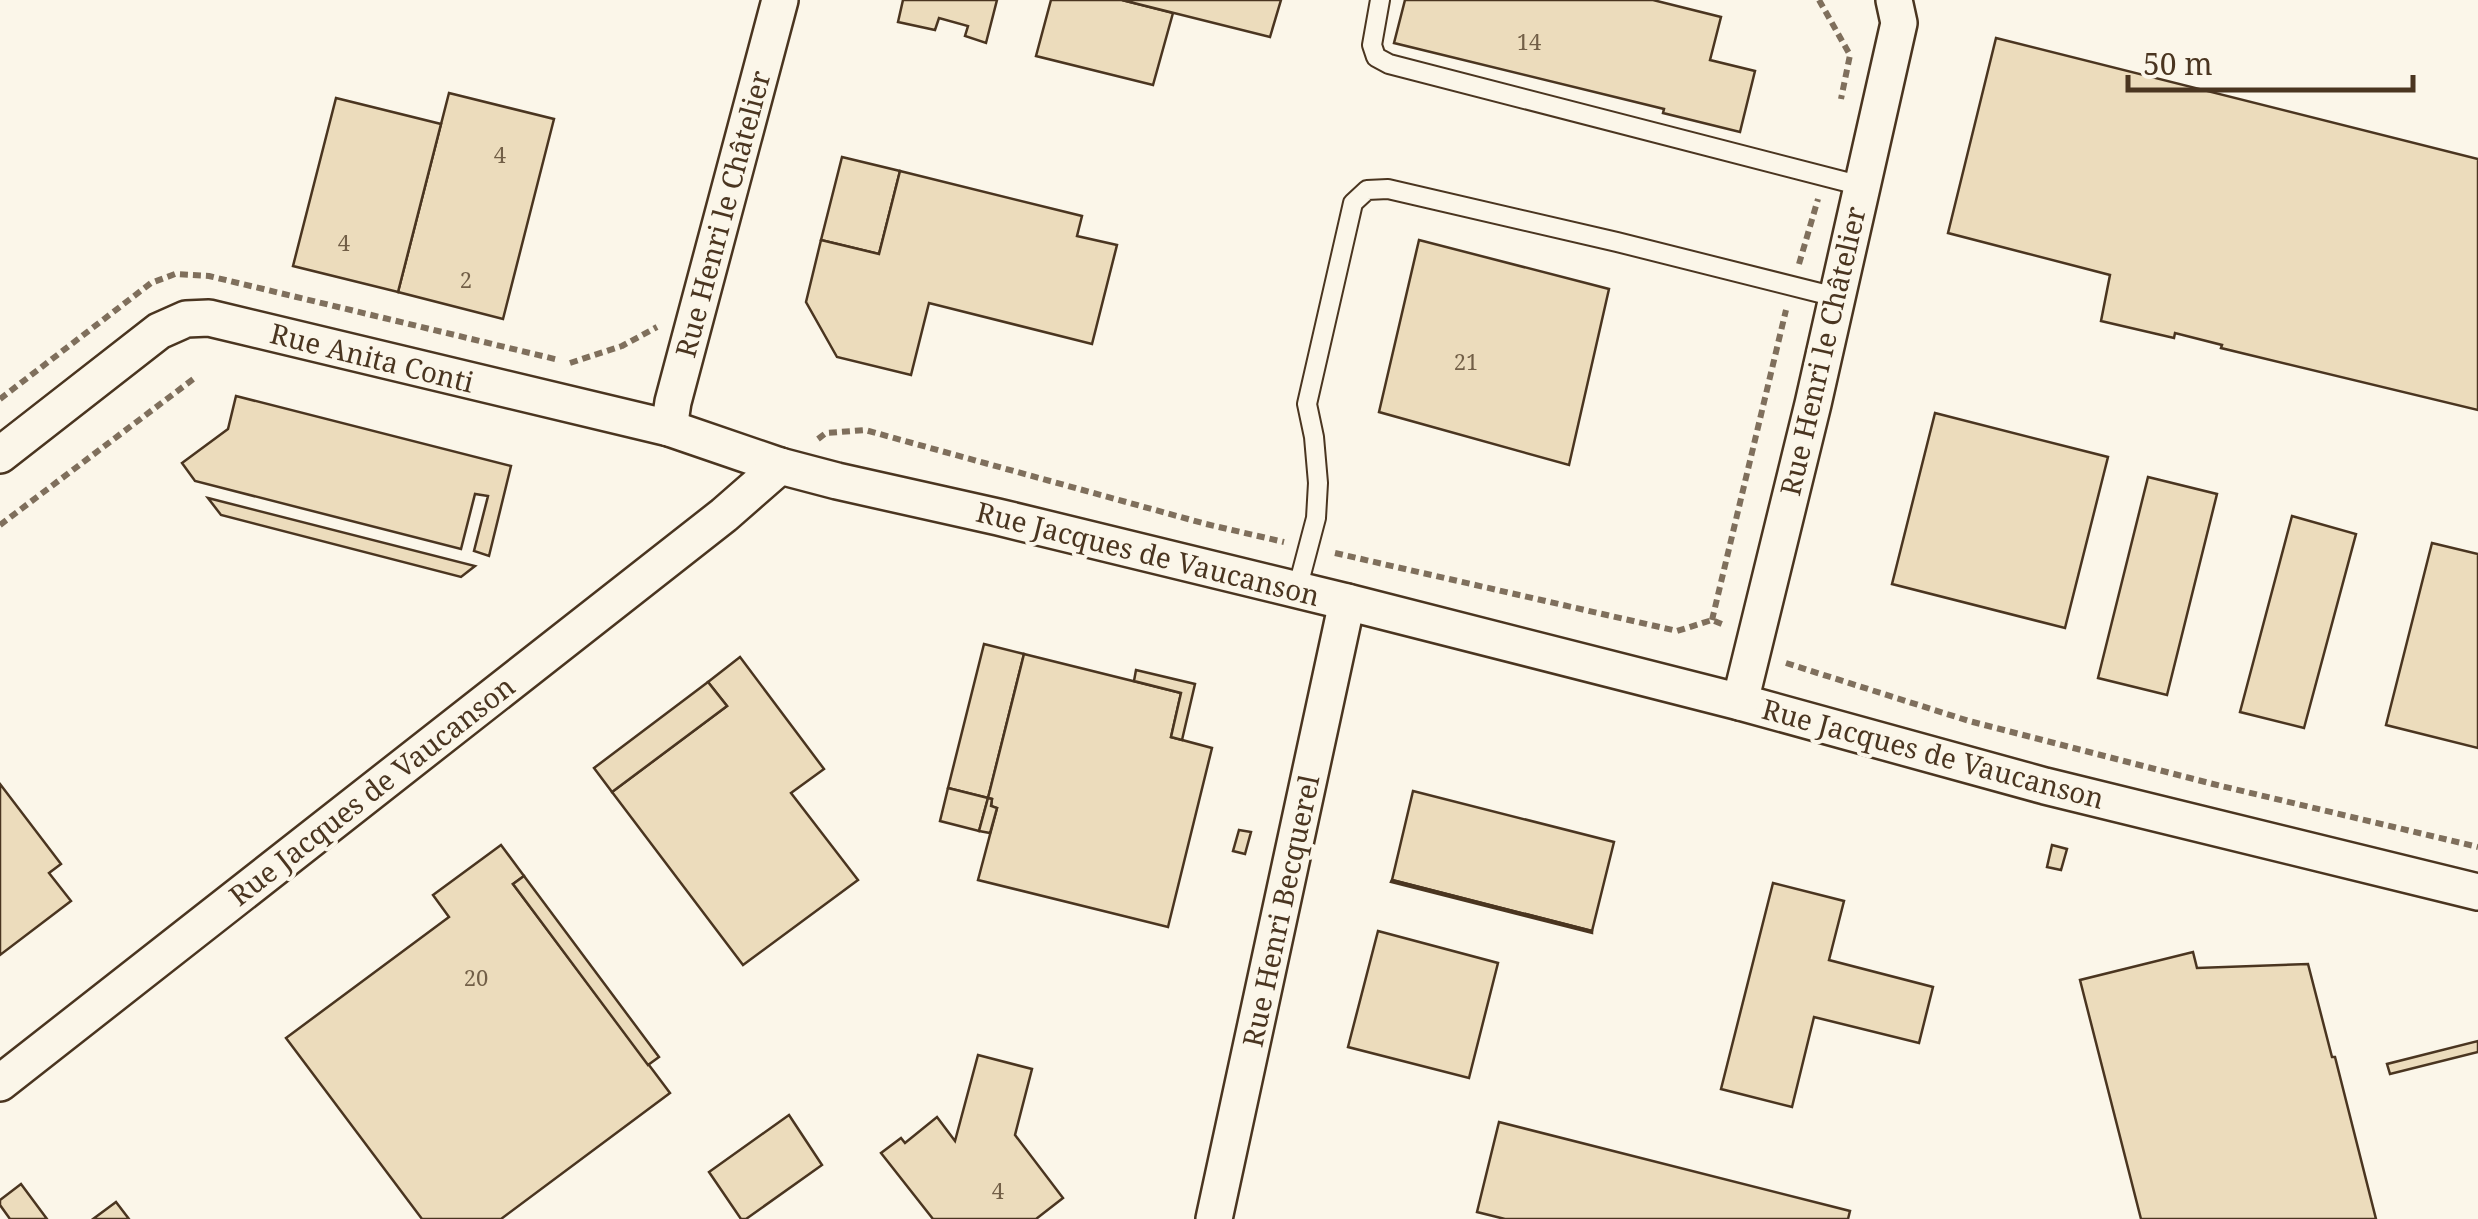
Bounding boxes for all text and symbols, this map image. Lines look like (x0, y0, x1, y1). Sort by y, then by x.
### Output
house number: 14 (1517, 26, 1541, 56)
scale bar (2128, 30, 2413, 92)
text: 50 m (2143, 43, 2213, 84)
street label: Rue Henri le Châtelier (665, 66, 779, 361)
house number: 4 (494, 139, 506, 169)
street label: Rue Henri le Châtelier (1770, 203, 1874, 499)
house number: 4 (338, 227, 350, 257)
house number: 2 (460, 264, 472, 294)
street label: Rue Anita Conti (267, 313, 478, 401)
house number: 21 (1454, 346, 1478, 376)
street label: Rue Jacques de Vaucanson (973, 492, 1324, 614)
street label: Rue Jacques de Vaucanson (221, 667, 522, 914)
street label: Rue Jacques de Vaucanson (1758, 689, 2108, 817)
street label: Rue Henri Becquerel (1233, 771, 1327, 1050)
house number: 20 (464, 962, 488, 992)
house number: 4 (992, 1175, 1004, 1205)

